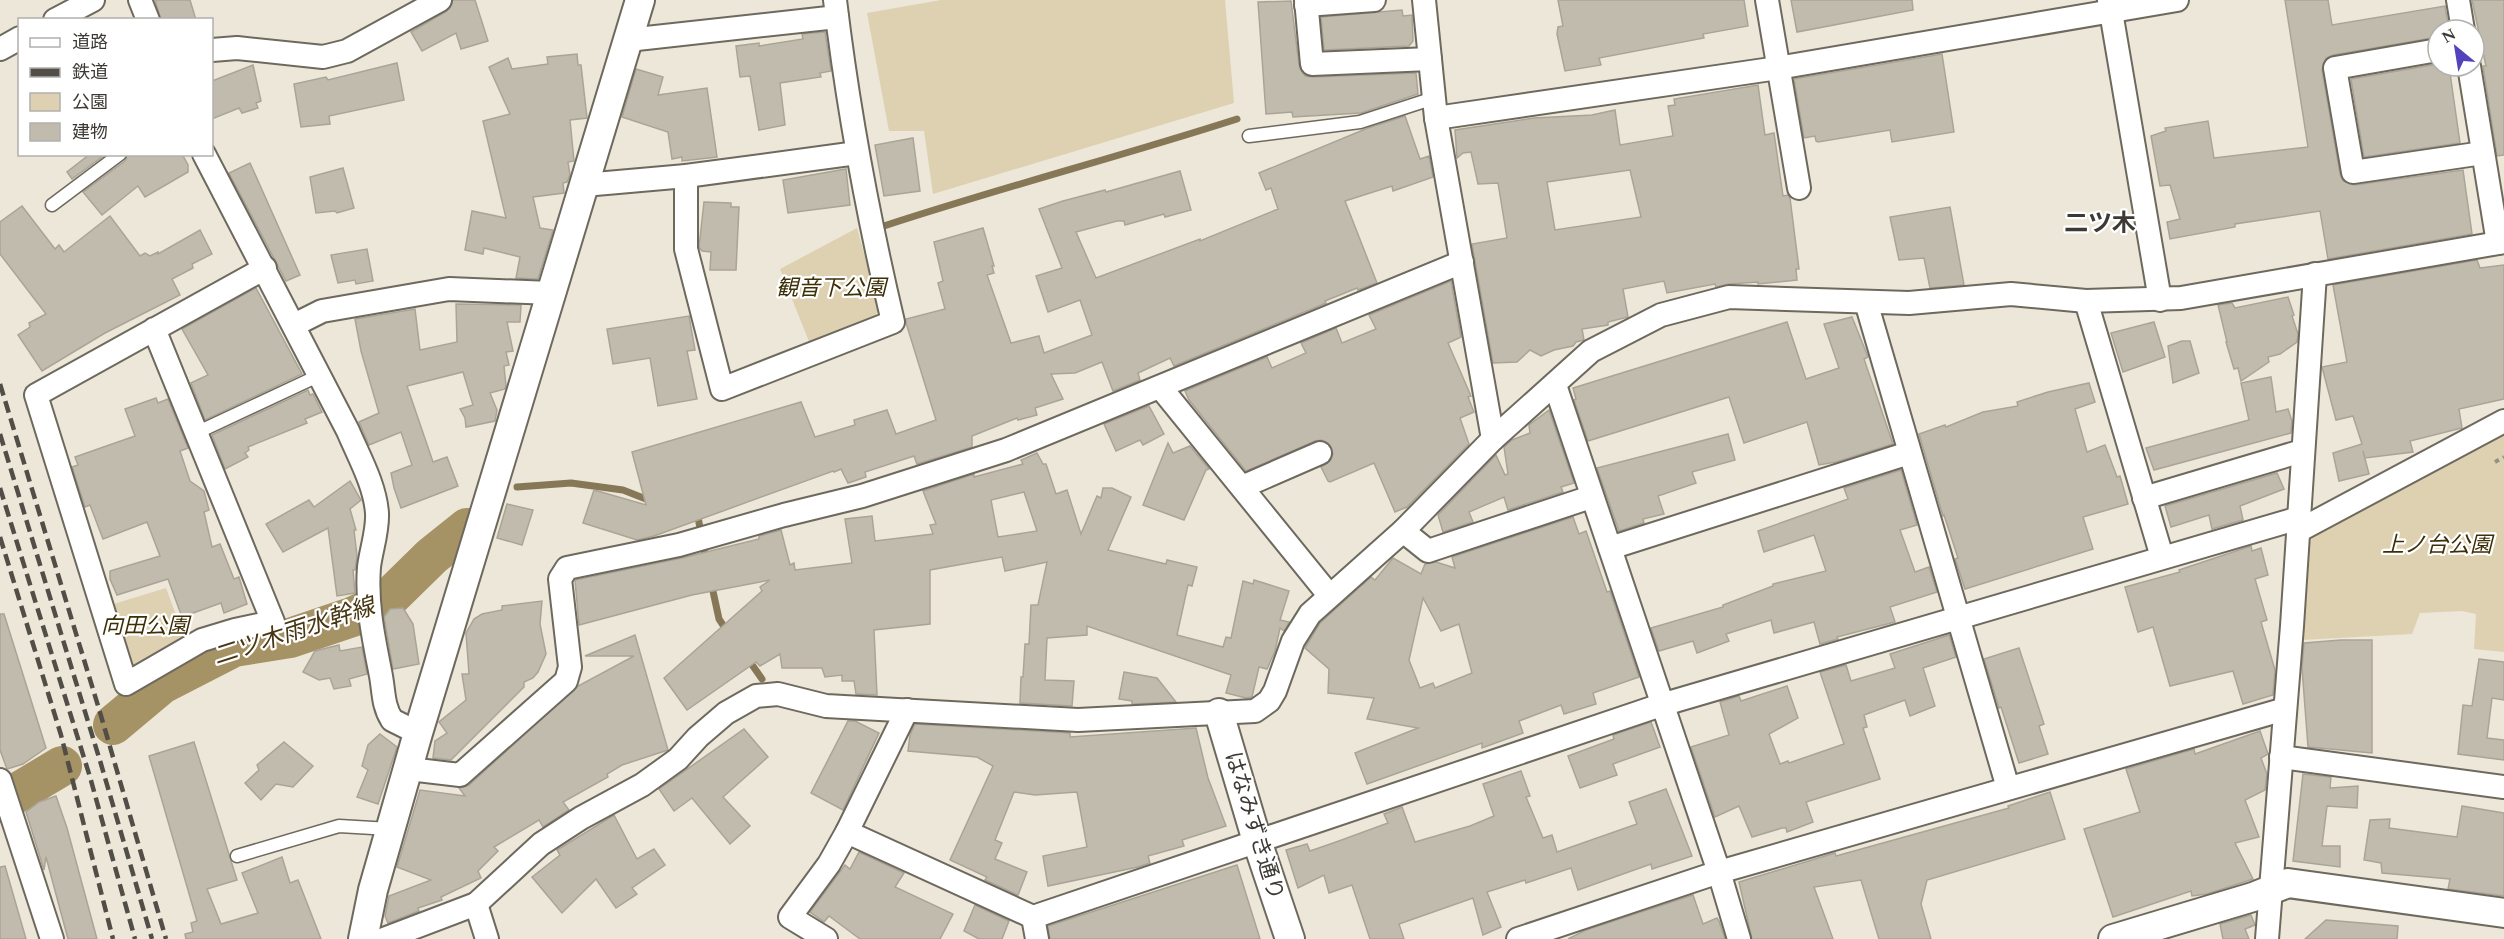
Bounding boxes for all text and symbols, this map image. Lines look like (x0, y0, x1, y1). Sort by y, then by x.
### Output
legend (18, 18, 213, 156)
north arrow (2426, 18, 2486, 78)
text: N (2437, 22, 2461, 50)
text: 道路 (72, 29, 108, 56)
text: 鉄道 (72, 59, 108, 86)
text: 公園 (72, 89, 108, 116)
text: 建物 (72, 119, 108, 146)
district label: 二ツ木 (2064, 206, 2136, 242)
park label: 観音下公園 (776, 272, 889, 305)
park label: 上ノ台公園 (2382, 529, 2495, 562)
water label: 二ツ木雨水幹線 (209, 588, 382, 675)
park label: 向田公園 (101, 610, 192, 643)
street label: はなみずき通り (1216, 748, 1292, 904)

